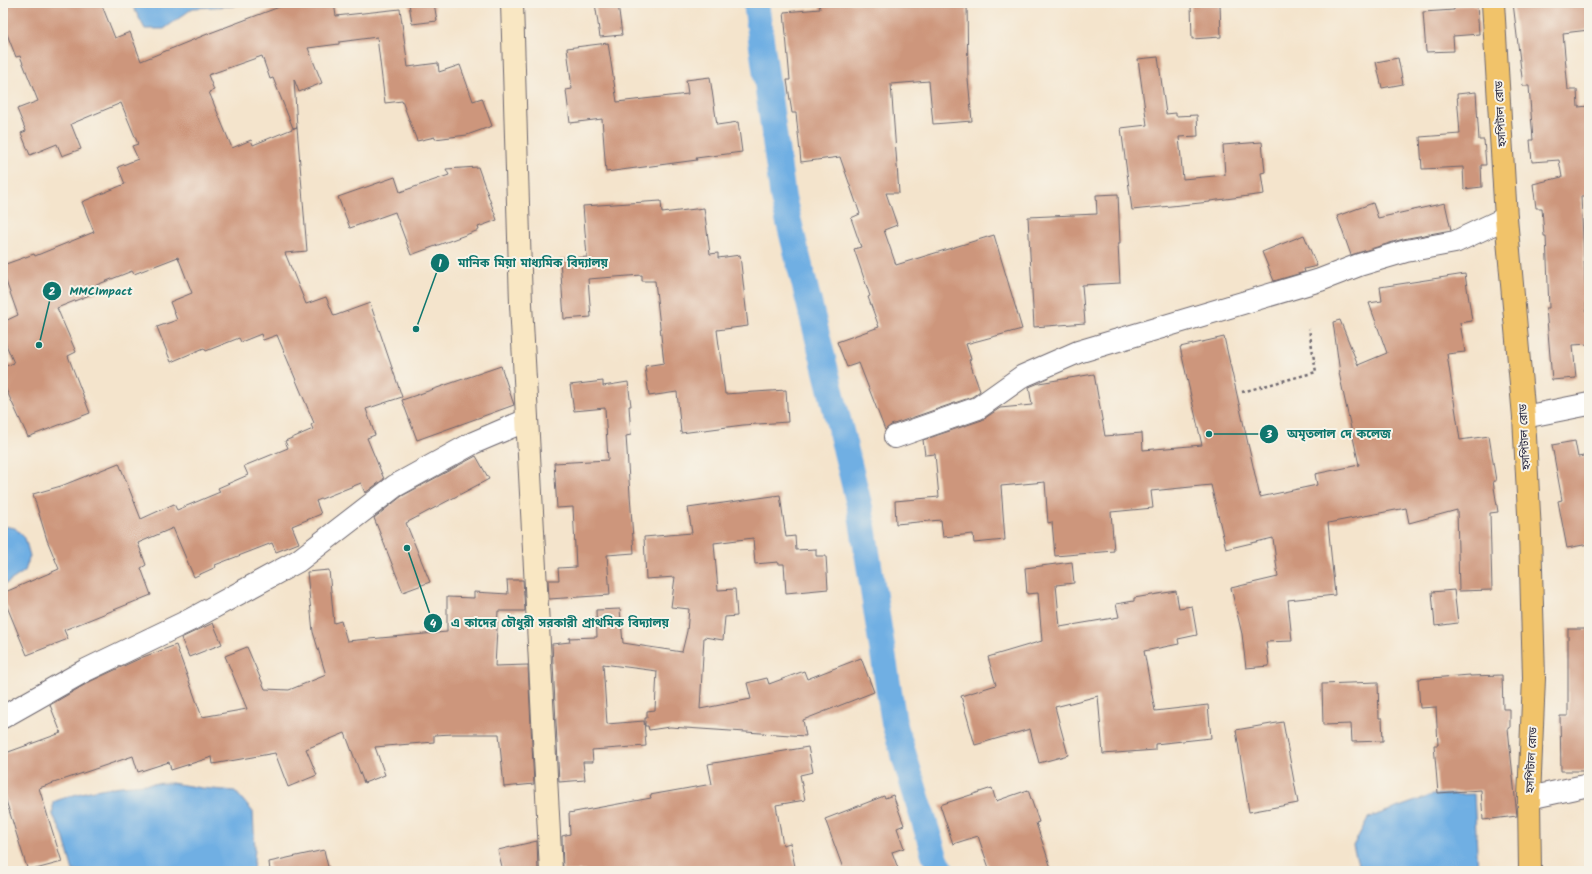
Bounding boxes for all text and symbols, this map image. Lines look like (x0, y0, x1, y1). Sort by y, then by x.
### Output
street label: হসপিটাল রোড (1490, 80, 1512, 148)
callout: মানিক মিয়া মাধ্যমিক বিদ্যালয় (430, 251, 616, 275)
text: 1 (438, 254, 442, 273)
text: মানিক মিয়া মাধ্যমিক বিদ্যালয় (457, 254, 609, 273)
callout: MMCImpact (42, 279, 141, 303)
text: 2 (49, 282, 56, 301)
text: MMCImpact (70, 282, 133, 301)
street label: হসপিটাল রোড (1514, 403, 1536, 471)
callout: অমৃতলাল দে কলেজ (1259, 422, 1399, 446)
text: 3 (1265, 425, 1273, 444)
text: অমৃতলাল দে কলেজ (1286, 425, 1391, 444)
callout: এ কাদের চৌধুরী সরকারী প্রাথমিক বিদ্যালয় (423, 611, 677, 635)
text: 4 (430, 614, 437, 633)
text: এ কাদের চৌধুরী সরকারী প্রাথমিক বিদ্যালয় (451, 614, 670, 633)
street label: হসপিটাল রোড (1521, 726, 1543, 795)

